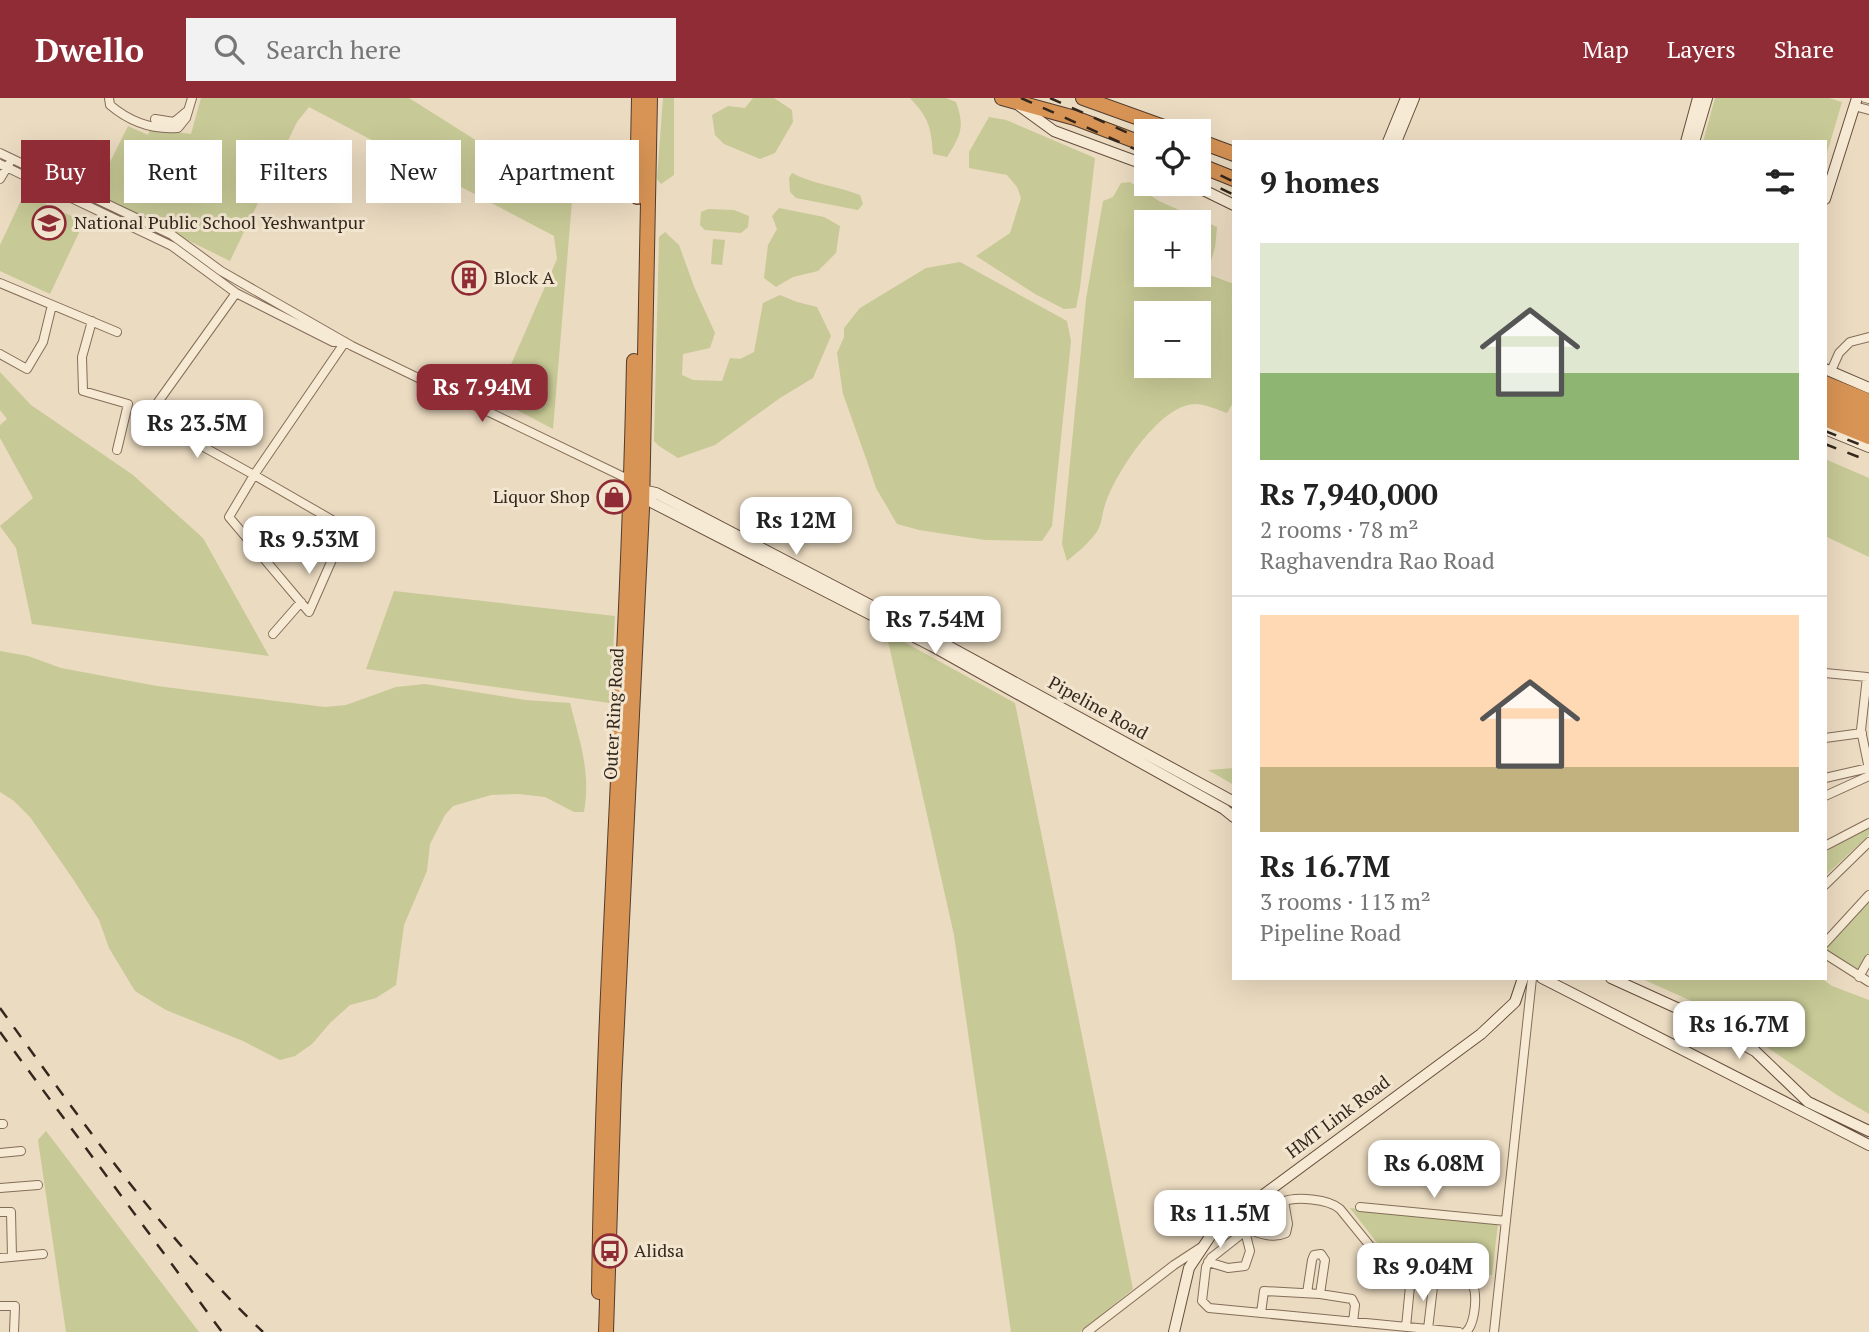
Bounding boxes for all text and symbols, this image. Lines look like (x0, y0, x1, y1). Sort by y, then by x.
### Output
search box (186, 18, 676, 81)
text: Dwello (35, 28, 144, 71)
icon: search (210, 30, 248, 68)
text: Search here (266, 32, 401, 66)
text: Map (1582, 33, 1629, 65)
text: Layers (1667, 33, 1736, 65)
text: Share (1774, 33, 1834, 65)
map controls (1134, 119, 1211, 378)
button: locate (1134, 119, 1211, 196)
chip: Buy (21, 140, 110, 203)
chip: Rent (124, 140, 222, 203)
chip: Filters (236, 140, 352, 203)
chip: New (366, 140, 461, 203)
chip: Apartment (475, 140, 639, 203)
text: 9 homes (1260, 162, 1379, 202)
icon: filters (1761, 163, 1799, 201)
school or university icon: National Public School Yeshwantpur (30, 204, 68, 242)
place label: National Public School Yeshwantpur (74, 210, 365, 234)
button: + (1134, 210, 1211, 287)
building icon: Block A (450, 259, 488, 297)
place label: Block A (494, 265, 555, 289)
icon: home (1467, 289, 1593, 415)
button: − (1134, 301, 1211, 378)
pin: Rs 7.94M (410, 364, 554, 424)
text: Rs 7.94M (433, 371, 531, 402)
pin: Rs 23.5M (125, 400, 269, 460)
text: Rs 23.5M (147, 407, 247, 438)
text: Rs 7,940,000 (1260, 474, 1438, 514)
shop icon: Liquor Shop (595, 478, 633, 516)
place label: Liquor Shop (493, 484, 590, 508)
pin: Rs 12M (739, 498, 853, 557)
text: Rs 12M (756, 504, 836, 535)
text: 2 rooms · 78 m² (1260, 514, 1419, 545)
pin: Rs 9.53M (237, 517, 381, 576)
text: Rs 9.53M (259, 523, 359, 554)
text: Raghavendra Rao Road (1260, 545, 1495, 576)
pin: Rs 7.54M (863, 596, 1007, 656)
text: Rs 7.54M (886, 603, 984, 634)
street label: Outer Ring Road (598, 647, 628, 781)
icon: home (1467, 661, 1593, 787)
street label: Pipeline Road (1044, 670, 1153, 744)
text: Rs 16.7M (1260, 846, 1390, 886)
text: 3 rooms · 113 m² (1260, 886, 1431, 917)
text: Pipeline Road (1260, 917, 1401, 948)
pin: Rs 16.7M (1667, 1002, 1811, 1061)
text: Rs 16.7M (1689, 1008, 1789, 1039)
street label: HMT Link Road (1281, 1069, 1394, 1163)
pin: Rs 6.08M (1362, 1140, 1506, 1200)
text: Rs 6.08M (1384, 1147, 1484, 1178)
pin: Rs 11.5M (1148, 1190, 1292, 1250)
text: Rs 11.5M (1170, 1197, 1270, 1228)
bus stop icon: Alidsa (591, 1232, 629, 1270)
place label: Alidsa (634, 1238, 684, 1262)
pin: Rs 9.04M (1351, 1244, 1495, 1303)
text: Rs 9.04M (1373, 1250, 1473, 1281)

